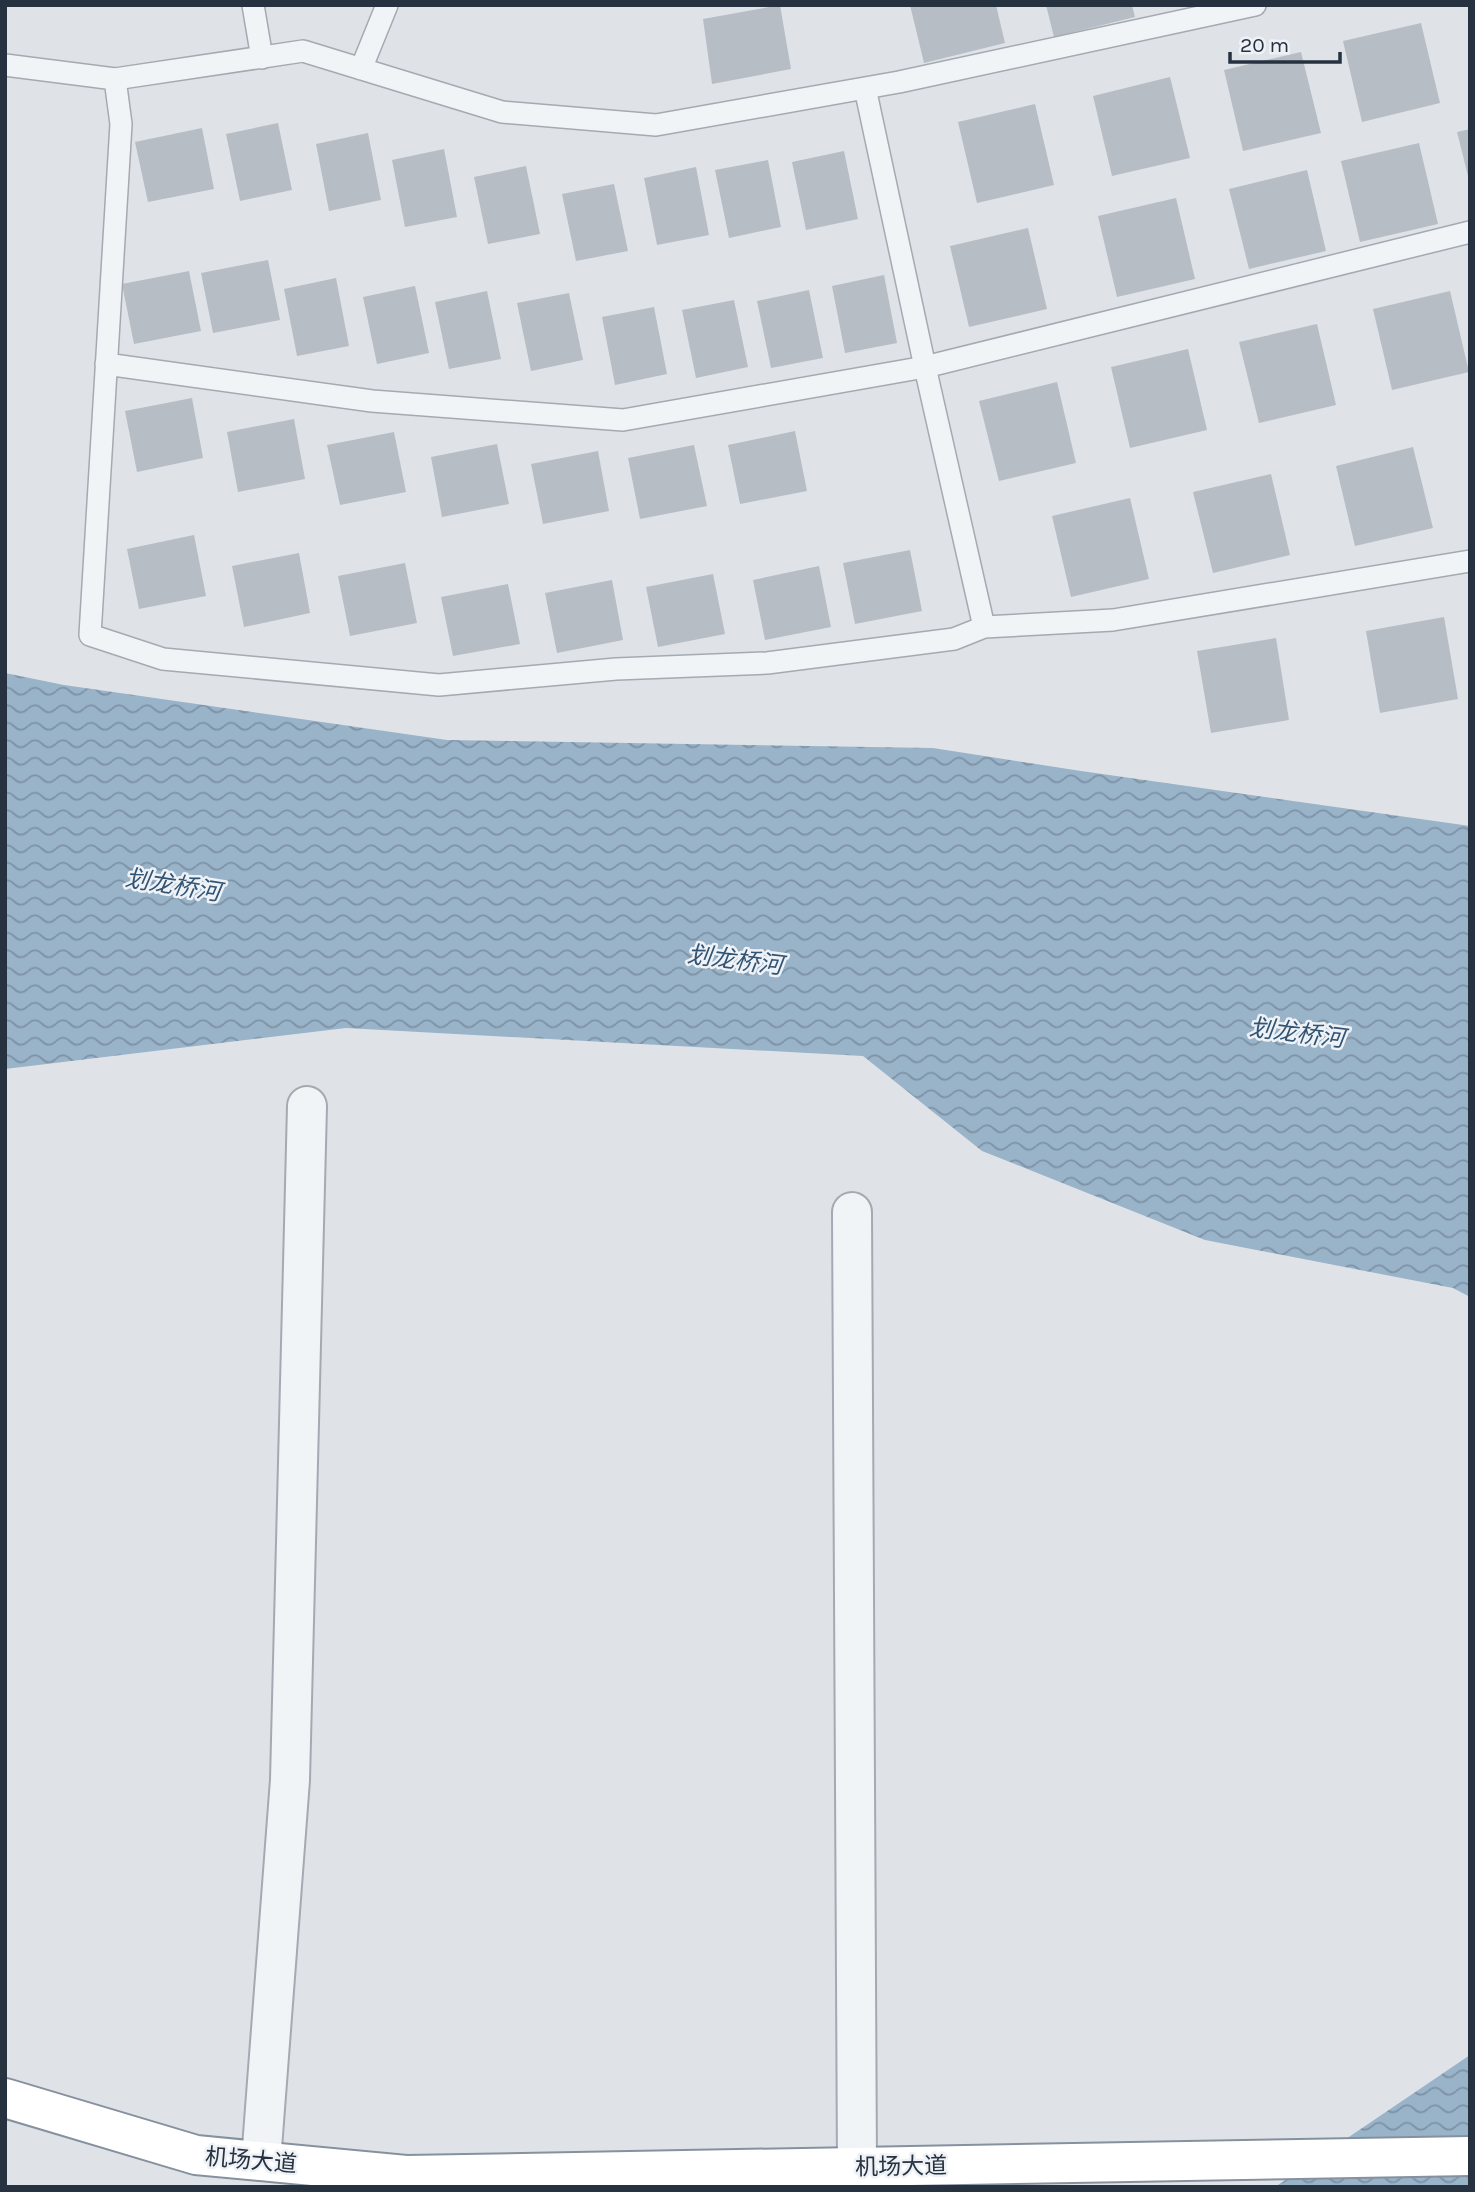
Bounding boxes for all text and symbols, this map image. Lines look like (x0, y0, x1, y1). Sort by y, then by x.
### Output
scale bar (1230, 21, 1340, 65)
text: 20 m (1240, 33, 1289, 57)
water label: 划龙桥河 (123, 864, 227, 907)
water label: 划龙桥河 (686, 940, 788, 980)
water label: 划龙桥河 (1248, 1013, 1350, 1053)
street label: 机场大道 (204, 2143, 298, 2178)
street label: 机场大道 (855, 2152, 947, 2181)

